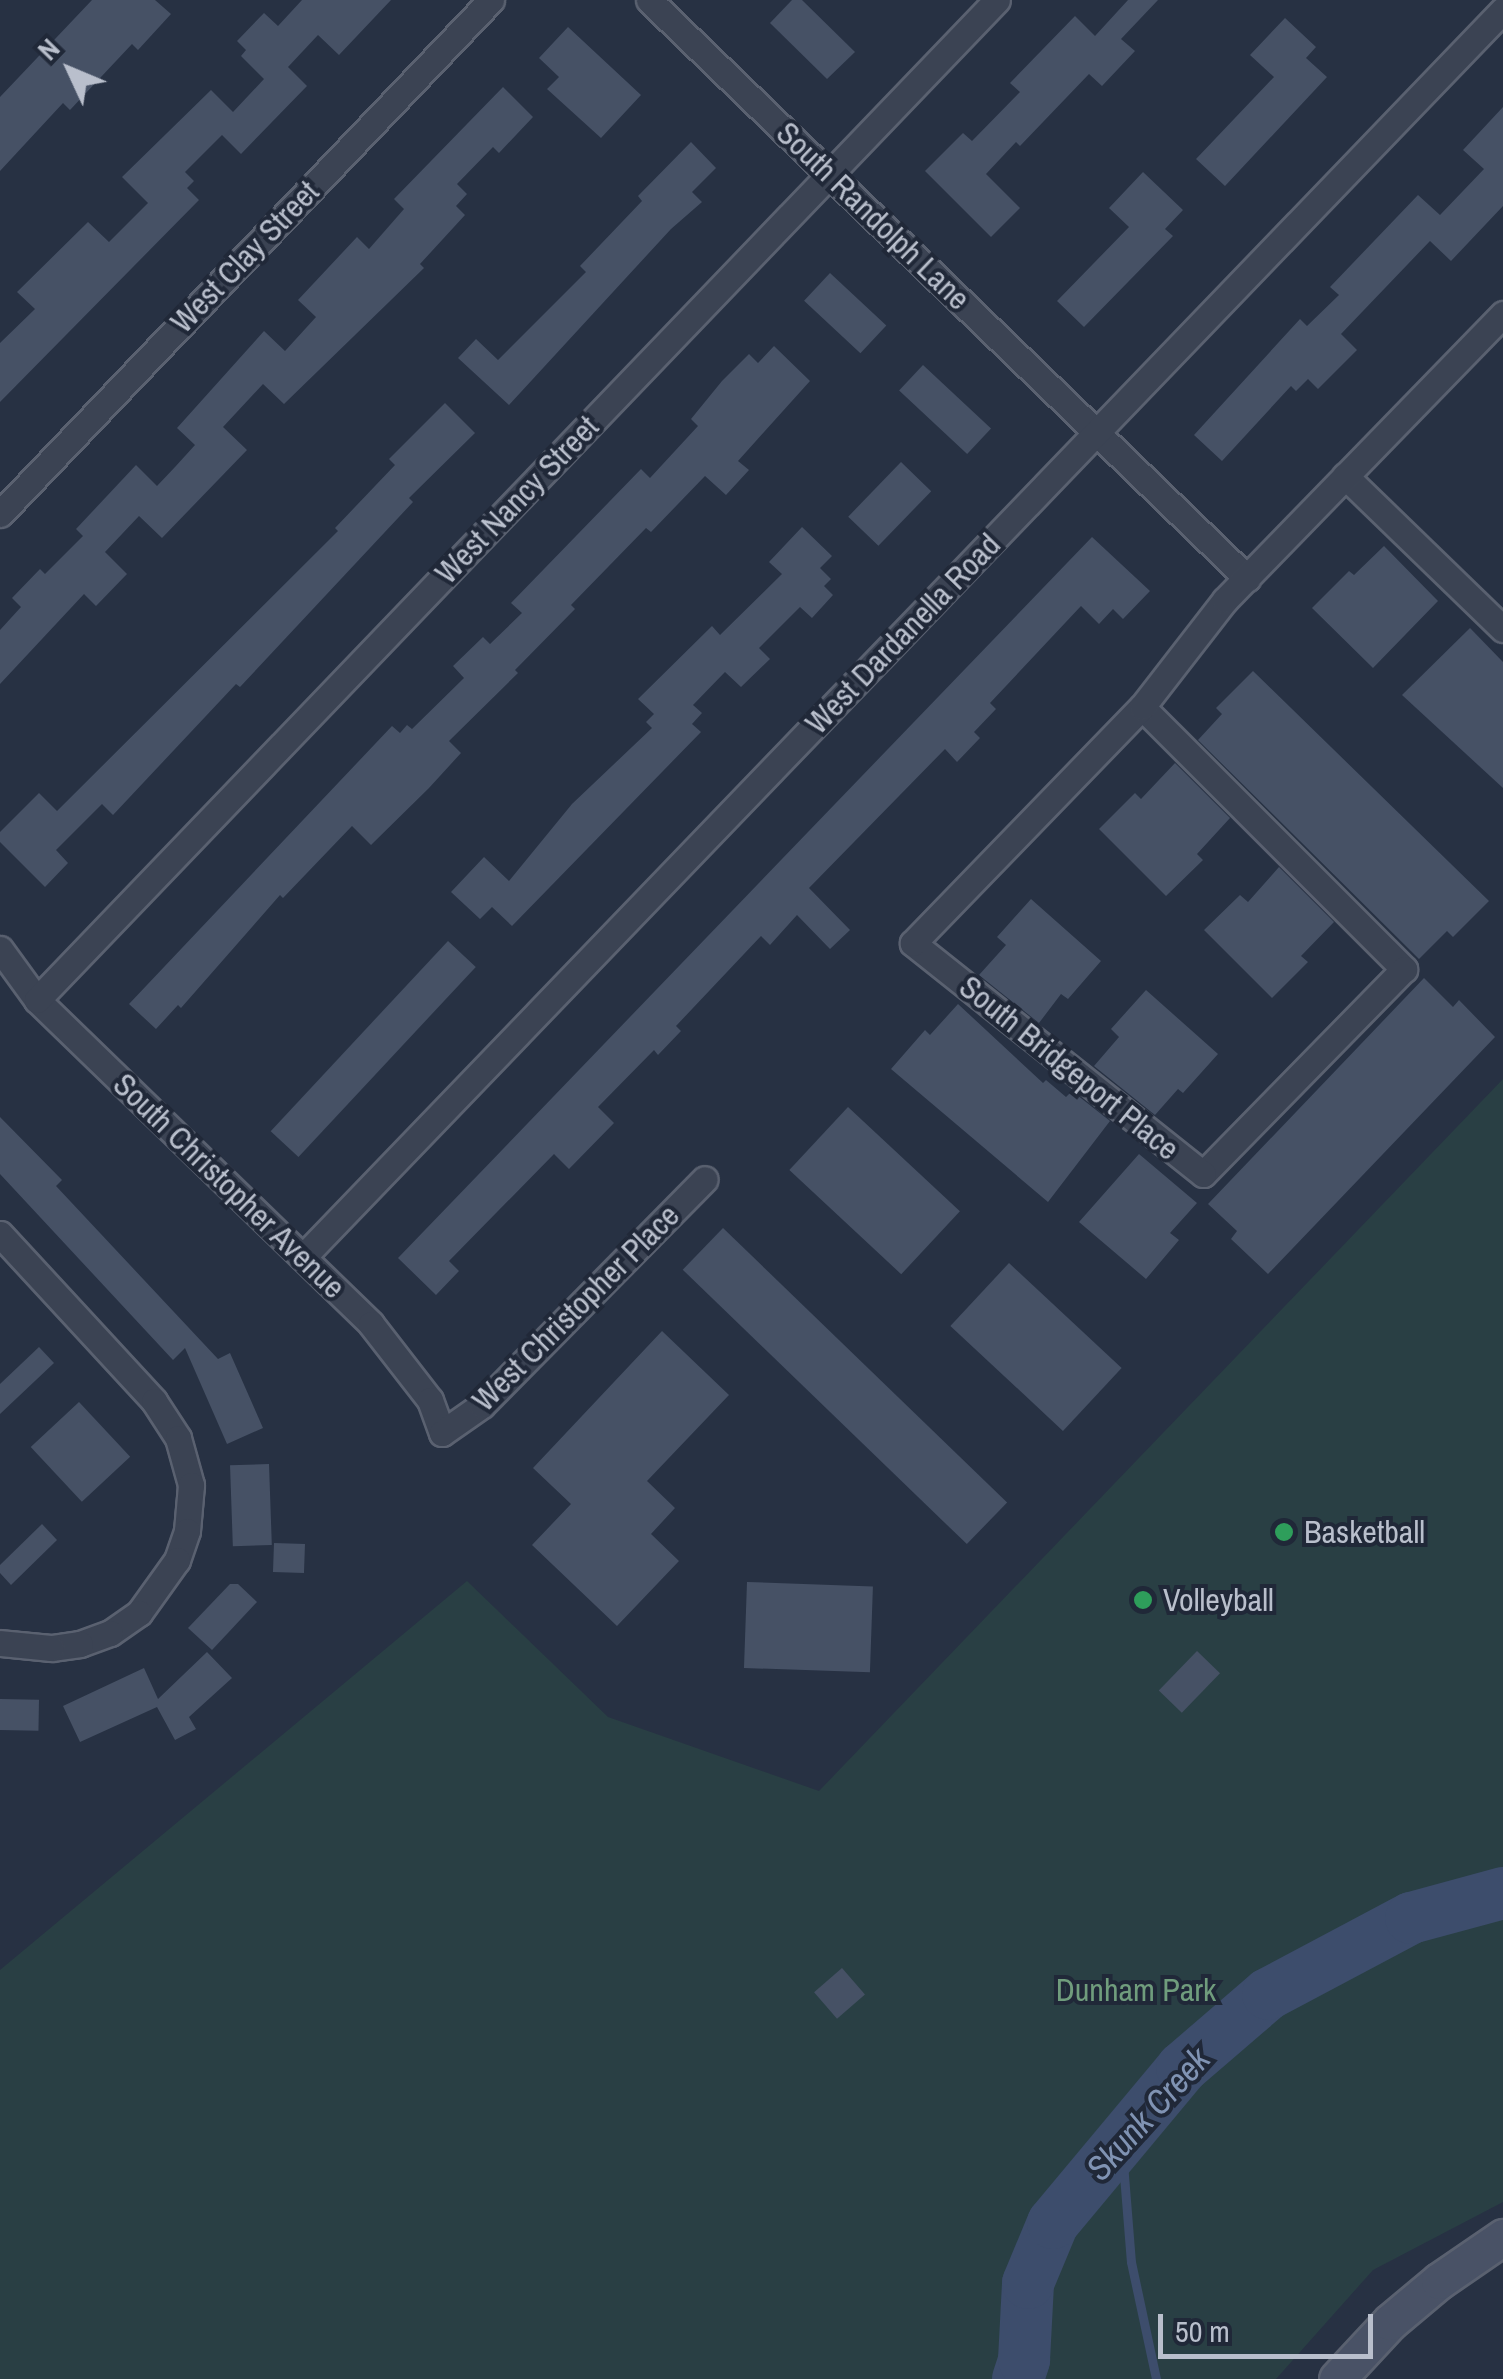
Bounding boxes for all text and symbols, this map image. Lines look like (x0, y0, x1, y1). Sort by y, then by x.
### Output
north arrow (20, 20, 120, 120)
text: N (29, 30, 68, 68)
street label: South Randolph Lane (768, 114, 978, 318)
street label: West Clay Street (163, 173, 327, 341)
street label: West Nancy Street (427, 408, 607, 592)
street label: West Dardanella Road (798, 526, 1008, 742)
street label: South Bridgeport Place (951, 968, 1187, 1168)
street label: South Christopher Avenue (105, 1065, 353, 1307)
street label: West Christopher Place (465, 1197, 687, 1419)
place label: Basketball (1304, 1513, 1425, 1551)
marker: Basketball (1273, 1521, 1295, 1543)
place label: Volleyball (1163, 1581, 1274, 1619)
marker: Volleyball (1132, 1589, 1154, 1611)
park label: Dunham Park (1056, 1971, 1216, 2009)
water label: Skunk Creek (1077, 2039, 1219, 2189)
scale bar (1163, 2294, 1378, 2356)
text: 50 m (1175, 2311, 1230, 2351)

